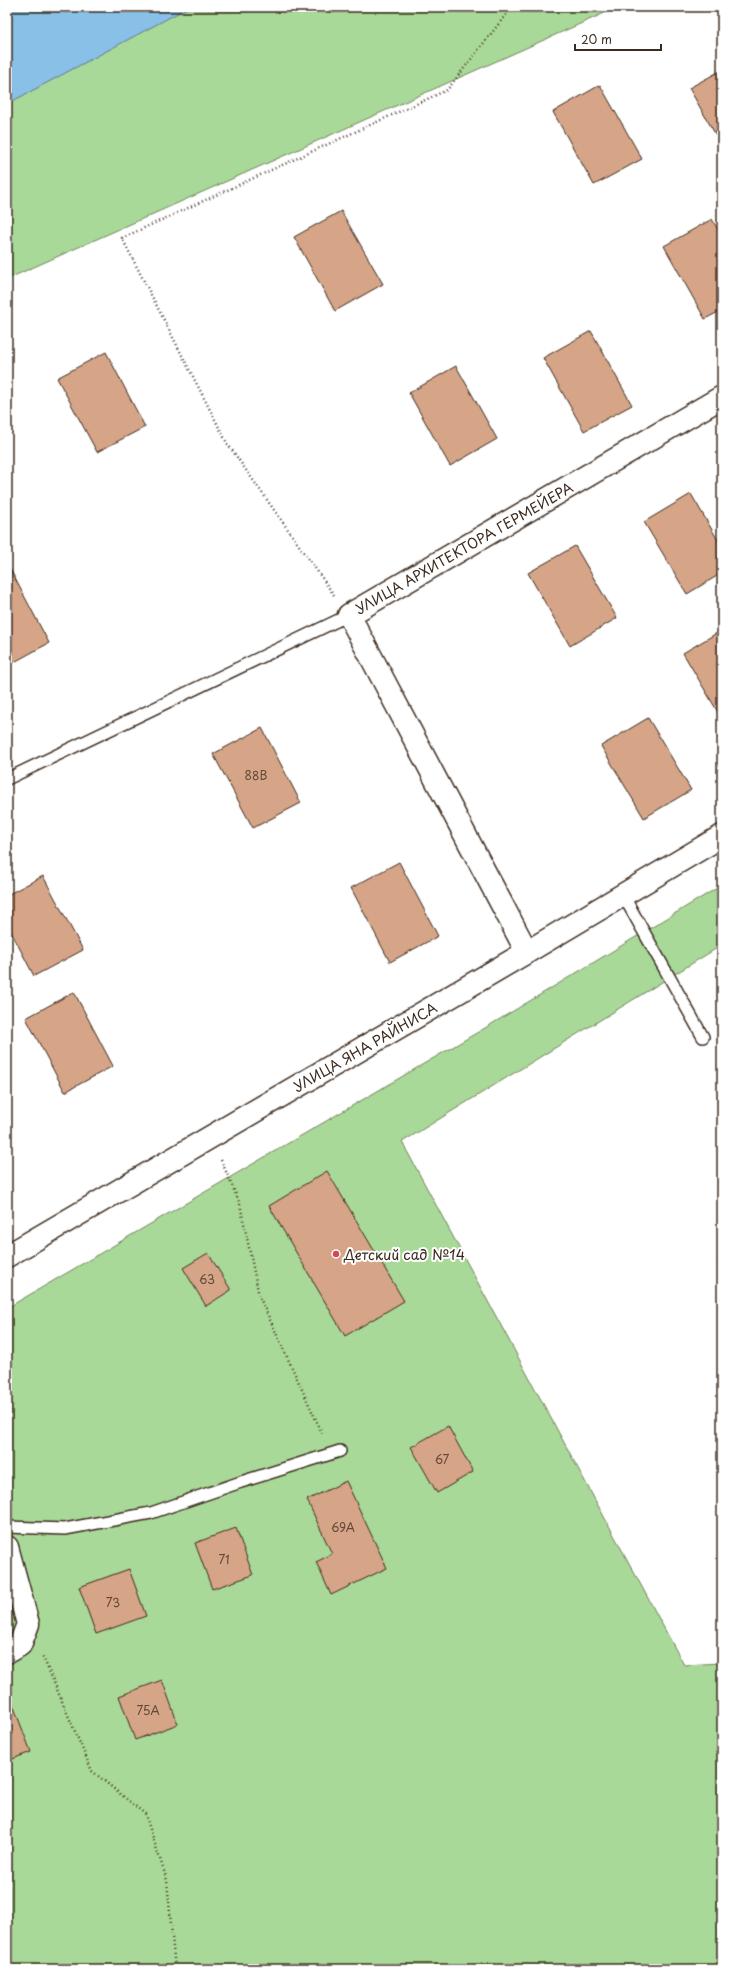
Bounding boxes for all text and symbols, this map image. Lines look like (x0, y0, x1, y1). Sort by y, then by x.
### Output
scale bar (575, 26, 661, 52)
text: 20 m (581, 30, 612, 48)
street label: УЛИЦА АРХИТЕКТОРА ГЕРМЕЙЕРА (351, 477, 577, 619)
house number: 88В (245, 766, 268, 784)
street label: УЛИЦА ЯНА РАЙНИСА (289, 997, 441, 1097)
place label: Детский сад №14 (343, 1244, 465, 1265)
marker: Детский сад №14 (331, 1249, 341, 1259)
house number: 63 (199, 1270, 215, 1288)
house number: 67 (435, 1450, 450, 1468)
house number: 69А (331, 1518, 355, 1536)
house number: 71 (218, 1550, 230, 1568)
house number: 73 (106, 1593, 120, 1611)
house number: 75А (136, 1701, 160, 1719)

